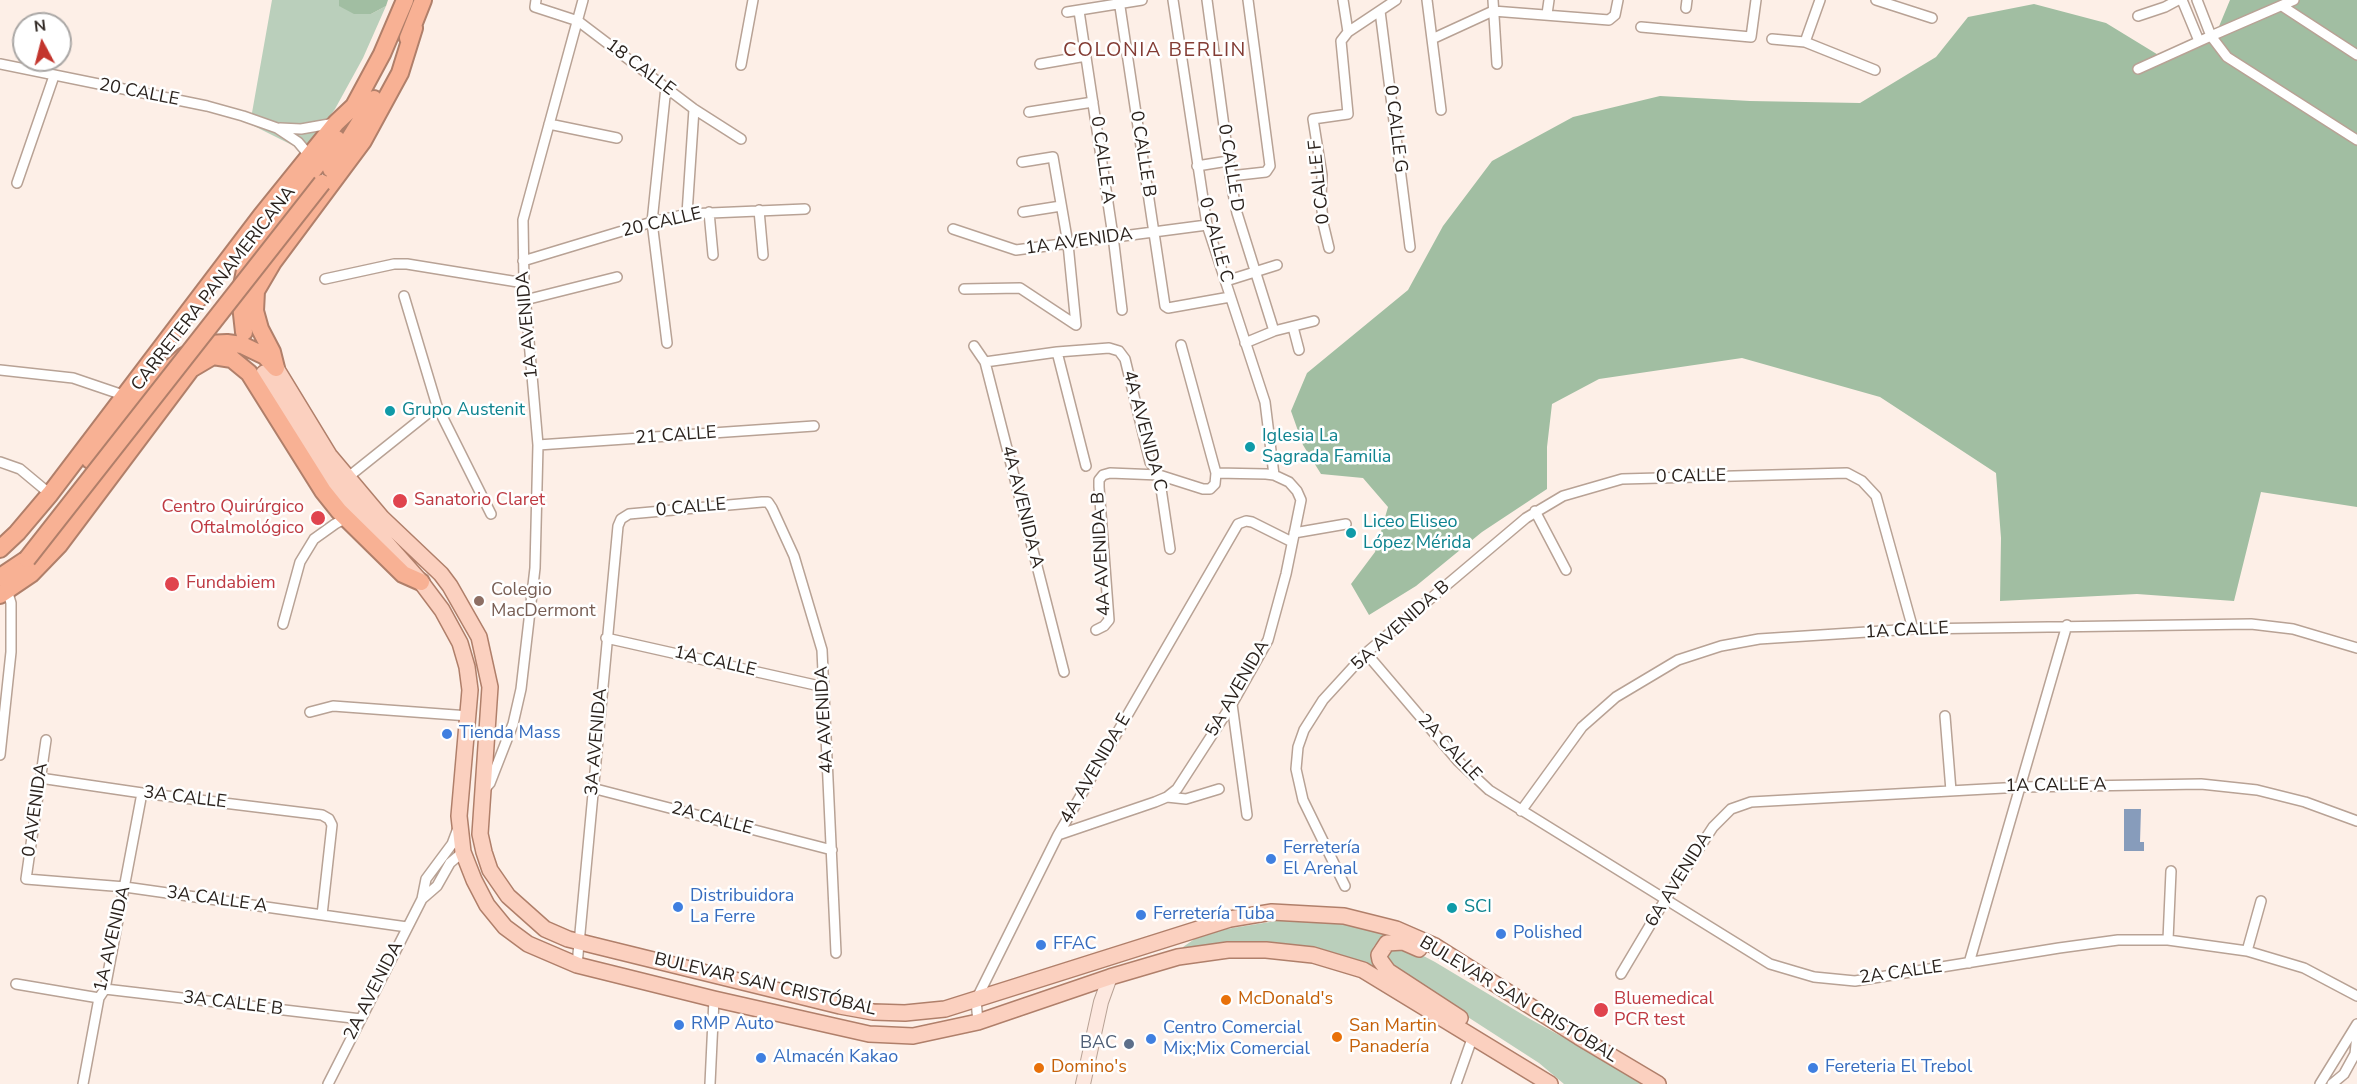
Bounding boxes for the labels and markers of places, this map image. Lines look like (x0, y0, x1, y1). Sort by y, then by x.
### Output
place label: Grupo Austenit (402, 400, 525, 422)
marker: Grupo Austenit (383, 404, 397, 418)
place label: Iglesia La Sagrada Familia (1262, 426, 1391, 468)
marker: Iglesia La Sagrada Familia (1243, 440, 1257, 454)
place label: Sanatorio Claret (414, 490, 545, 512)
marker: Sanatorio Claret (391, 492, 409, 510)
place label: Centro Quirúrgico Oftalmológico (162, 497, 304, 540)
marker: Centro Quirúrgico Oftalmológico (309, 509, 327, 527)
place label: Liceo Eliseo López Mérida (1363, 512, 1471, 554)
marker: Liceo Eliseo López Mérida (1344, 526, 1358, 540)
place label: Fundabiem (186, 573, 276, 595)
marker: Fundabiem (163, 575, 181, 593)
place label: Colegio MacDermont (491, 580, 596, 622)
marker: Colegio MacDermont (472, 594, 486, 608)
place label: Tienda Mass (459, 723, 561, 745)
marker: Tienda Mass (440, 727, 454, 741)
place label: Ferretería El Arenal (1283, 838, 1360, 880)
marker: Ferretería El Arenal (1264, 852, 1278, 866)
place label: Distribuidora La Ferre (690, 886, 794, 928)
place label: SCI (1464, 897, 1492, 919)
marker: Distribuidora La Ferre (671, 900, 685, 914)
marker: SCI (1445, 901, 1459, 915)
place label: Ferretería Tuba (1153, 904, 1275, 926)
marker: Ferretería Tuba (1134, 908, 1148, 922)
place label: Polished (1513, 923, 1582, 945)
marker: Polished (1494, 927, 1508, 941)
place label: FFAC (1053, 934, 1097, 956)
marker: FFAC (1034, 938, 1048, 952)
place label: McDonald's (1238, 989, 1333, 1011)
place label: Bluemedical PCR test (1614, 989, 1714, 1032)
marker: McDonald's (1219, 993, 1233, 1007)
marker: Bluemedical PCR test (1592, 1001, 1610, 1019)
place label: RMP Auto (691, 1014, 774, 1036)
place label: San Martin Panadería (1349, 1016, 1437, 1058)
marker: RMP Auto (672, 1018, 686, 1032)
place label: Centro Comercial Mix;Mix Comercial (1163, 1018, 1310, 1060)
marker: San Martin Panadería (1330, 1030, 1344, 1044)
marker: Centro Comercial Mix;Mix Comercial (1144, 1032, 1158, 1046)
place label: BAC (1080, 1033, 1117, 1055)
marker: BAC (1122, 1037, 1136, 1051)
place label: Almacén Kakao (773, 1047, 898, 1069)
marker: Almacén Kakao (754, 1051, 768, 1065)
place label: Domino's (1051, 1057, 1127, 1079)
place label: Fereteria El Trebol (1825, 1057, 1972, 1079)
marker: Domino's (1032, 1061, 1046, 1075)
marker: Fereteria El Trebol (1806, 1061, 1820, 1075)

